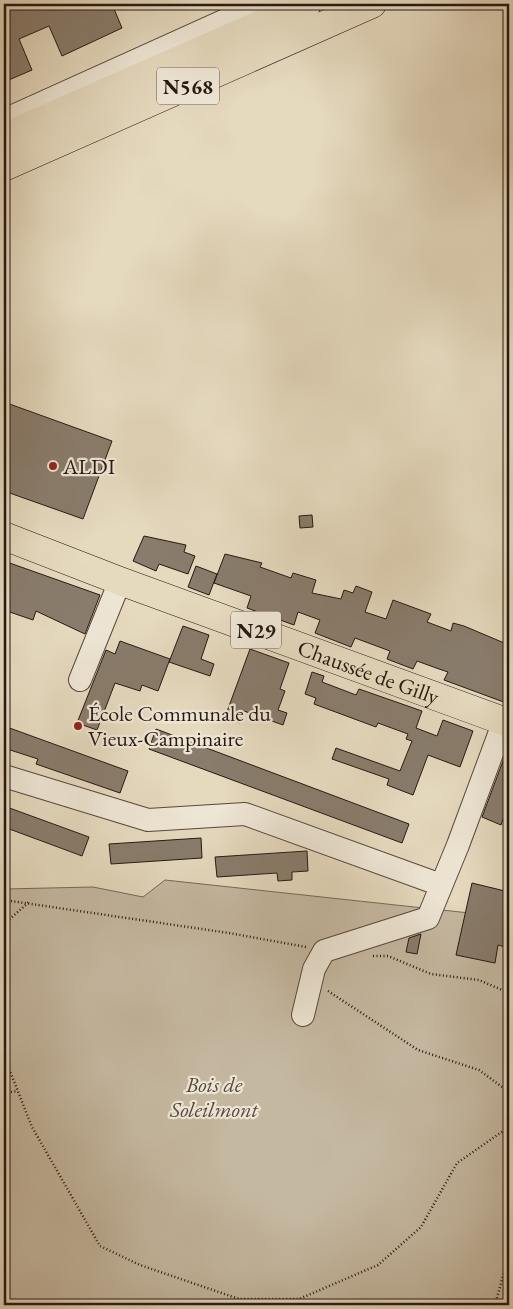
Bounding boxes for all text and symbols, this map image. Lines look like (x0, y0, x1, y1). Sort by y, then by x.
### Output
road number: N568 (157, 68, 219, 104)
place label: ALDI (62, 452, 116, 481)
marker: ALDI (47, 460, 59, 472)
road number: N29 (231, 612, 281, 648)
street label: Chaussée de Gilly (294, 633, 444, 711)
place label: École Communale du Vieux-Campinaire (88, 699, 271, 753)
marker: École Communale du Vieux-Campinaire (72, 720, 84, 732)
park label: Bois de Soleilmont (169, 1070, 260, 1124)

